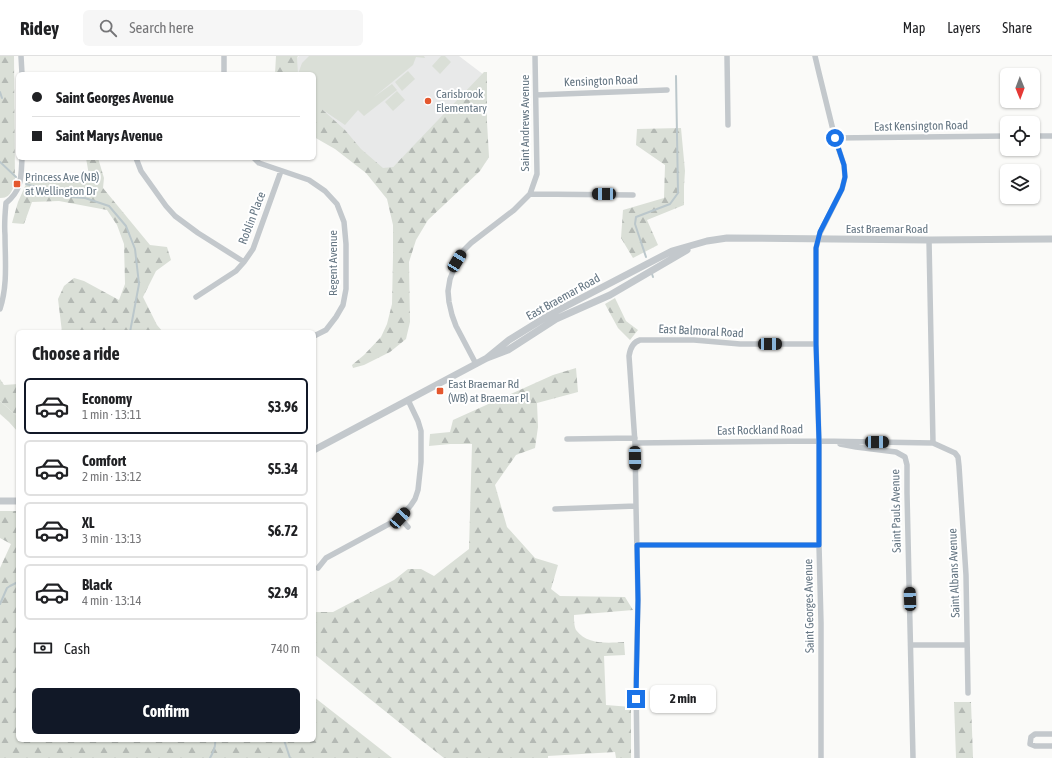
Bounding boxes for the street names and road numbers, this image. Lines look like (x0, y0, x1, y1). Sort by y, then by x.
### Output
street label: Kensington Road (564, 73, 638, 89)
street label: Saint Andrews Avenue (518, 75, 532, 171)
street label: East Kensington Road (874, 118, 968, 134)
street label: Roblin Place (236, 190, 268, 246)
street label: East Braemar Road (846, 222, 928, 236)
street label: Regent Avenue (326, 230, 340, 296)
street label: East Braemar Road (524, 271, 602, 323)
street label: East Balmoral Road (658, 322, 744, 340)
street label: East Rockland Road (717, 422, 803, 438)
street label: Saint Pauls Avenue (888, 469, 904, 553)
street label: Saint Albans Avenue (945, 528, 963, 618)
street label: Saint Georges Avenue (801, 559, 817, 653)

